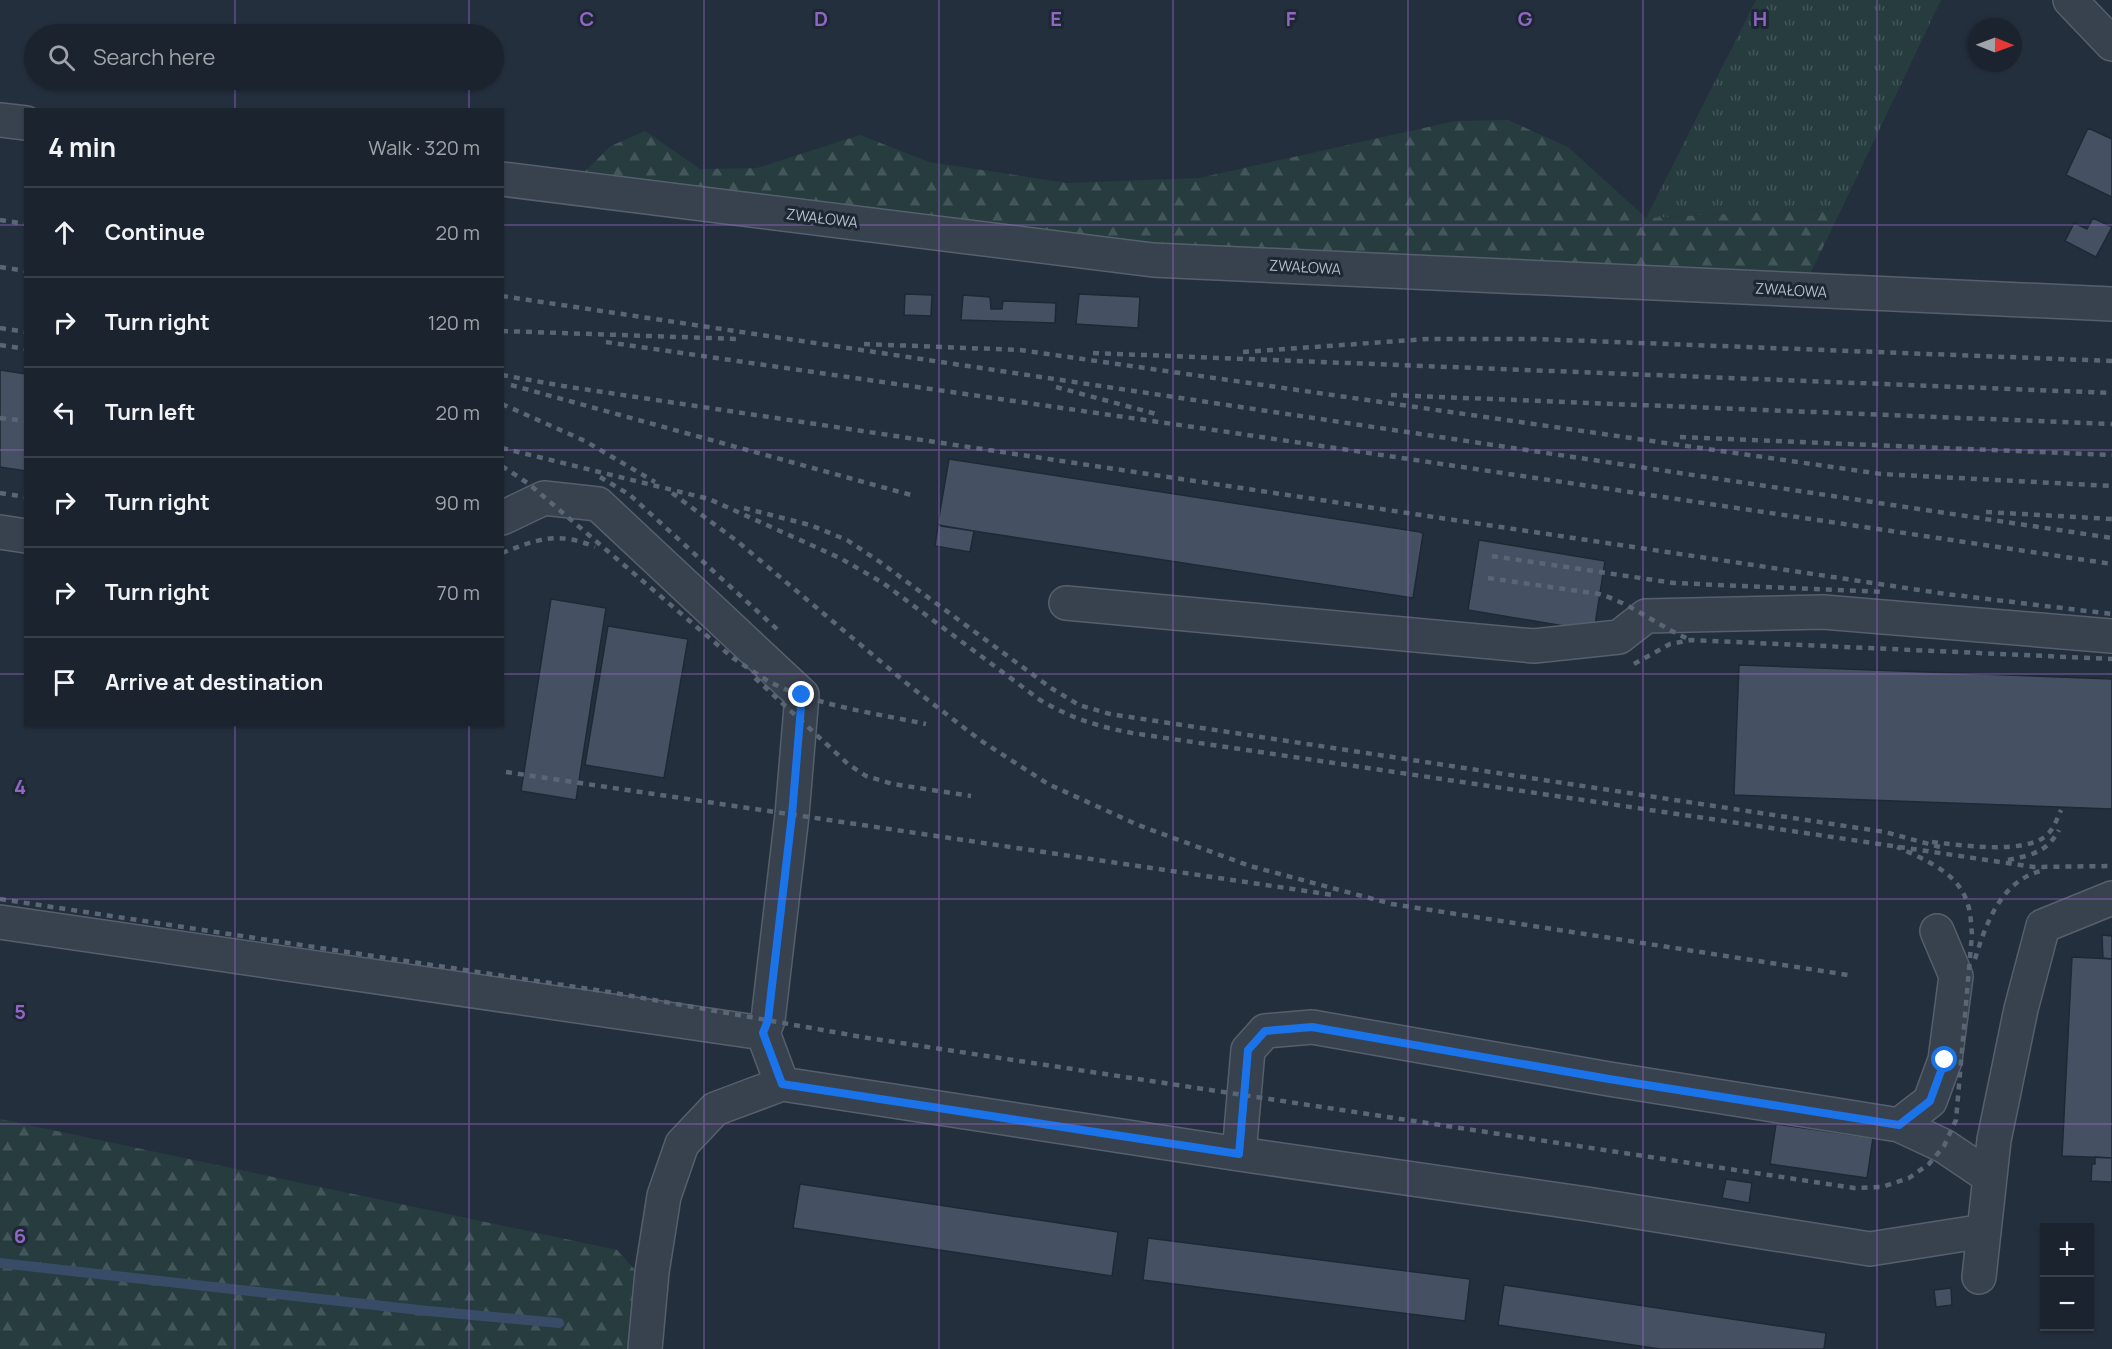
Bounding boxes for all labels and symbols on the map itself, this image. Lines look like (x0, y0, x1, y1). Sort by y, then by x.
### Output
text: C (580, 5, 594, 32)
text: D (814, 5, 828, 32)
text: E (1050, 5, 1062, 32)
text: F (1286, 5, 1297, 32)
text: G (1518, 5, 1533, 32)
text: H (1753, 5, 1767, 32)
north arrow (1968, 18, 2022, 72)
street label: ZWAŁOWA (785, 203, 860, 233)
street label: ZWAŁOWA (1268, 255, 1342, 279)
street label: ZWAŁOWA (1754, 278, 1828, 302)
route end (788, 681, 814, 707)
text: 4 (14, 773, 26, 800)
text: 5 (14, 998, 26, 1025)
route start (1931, 1046, 1957, 1072)
text: 6 (14, 1222, 26, 1249)

